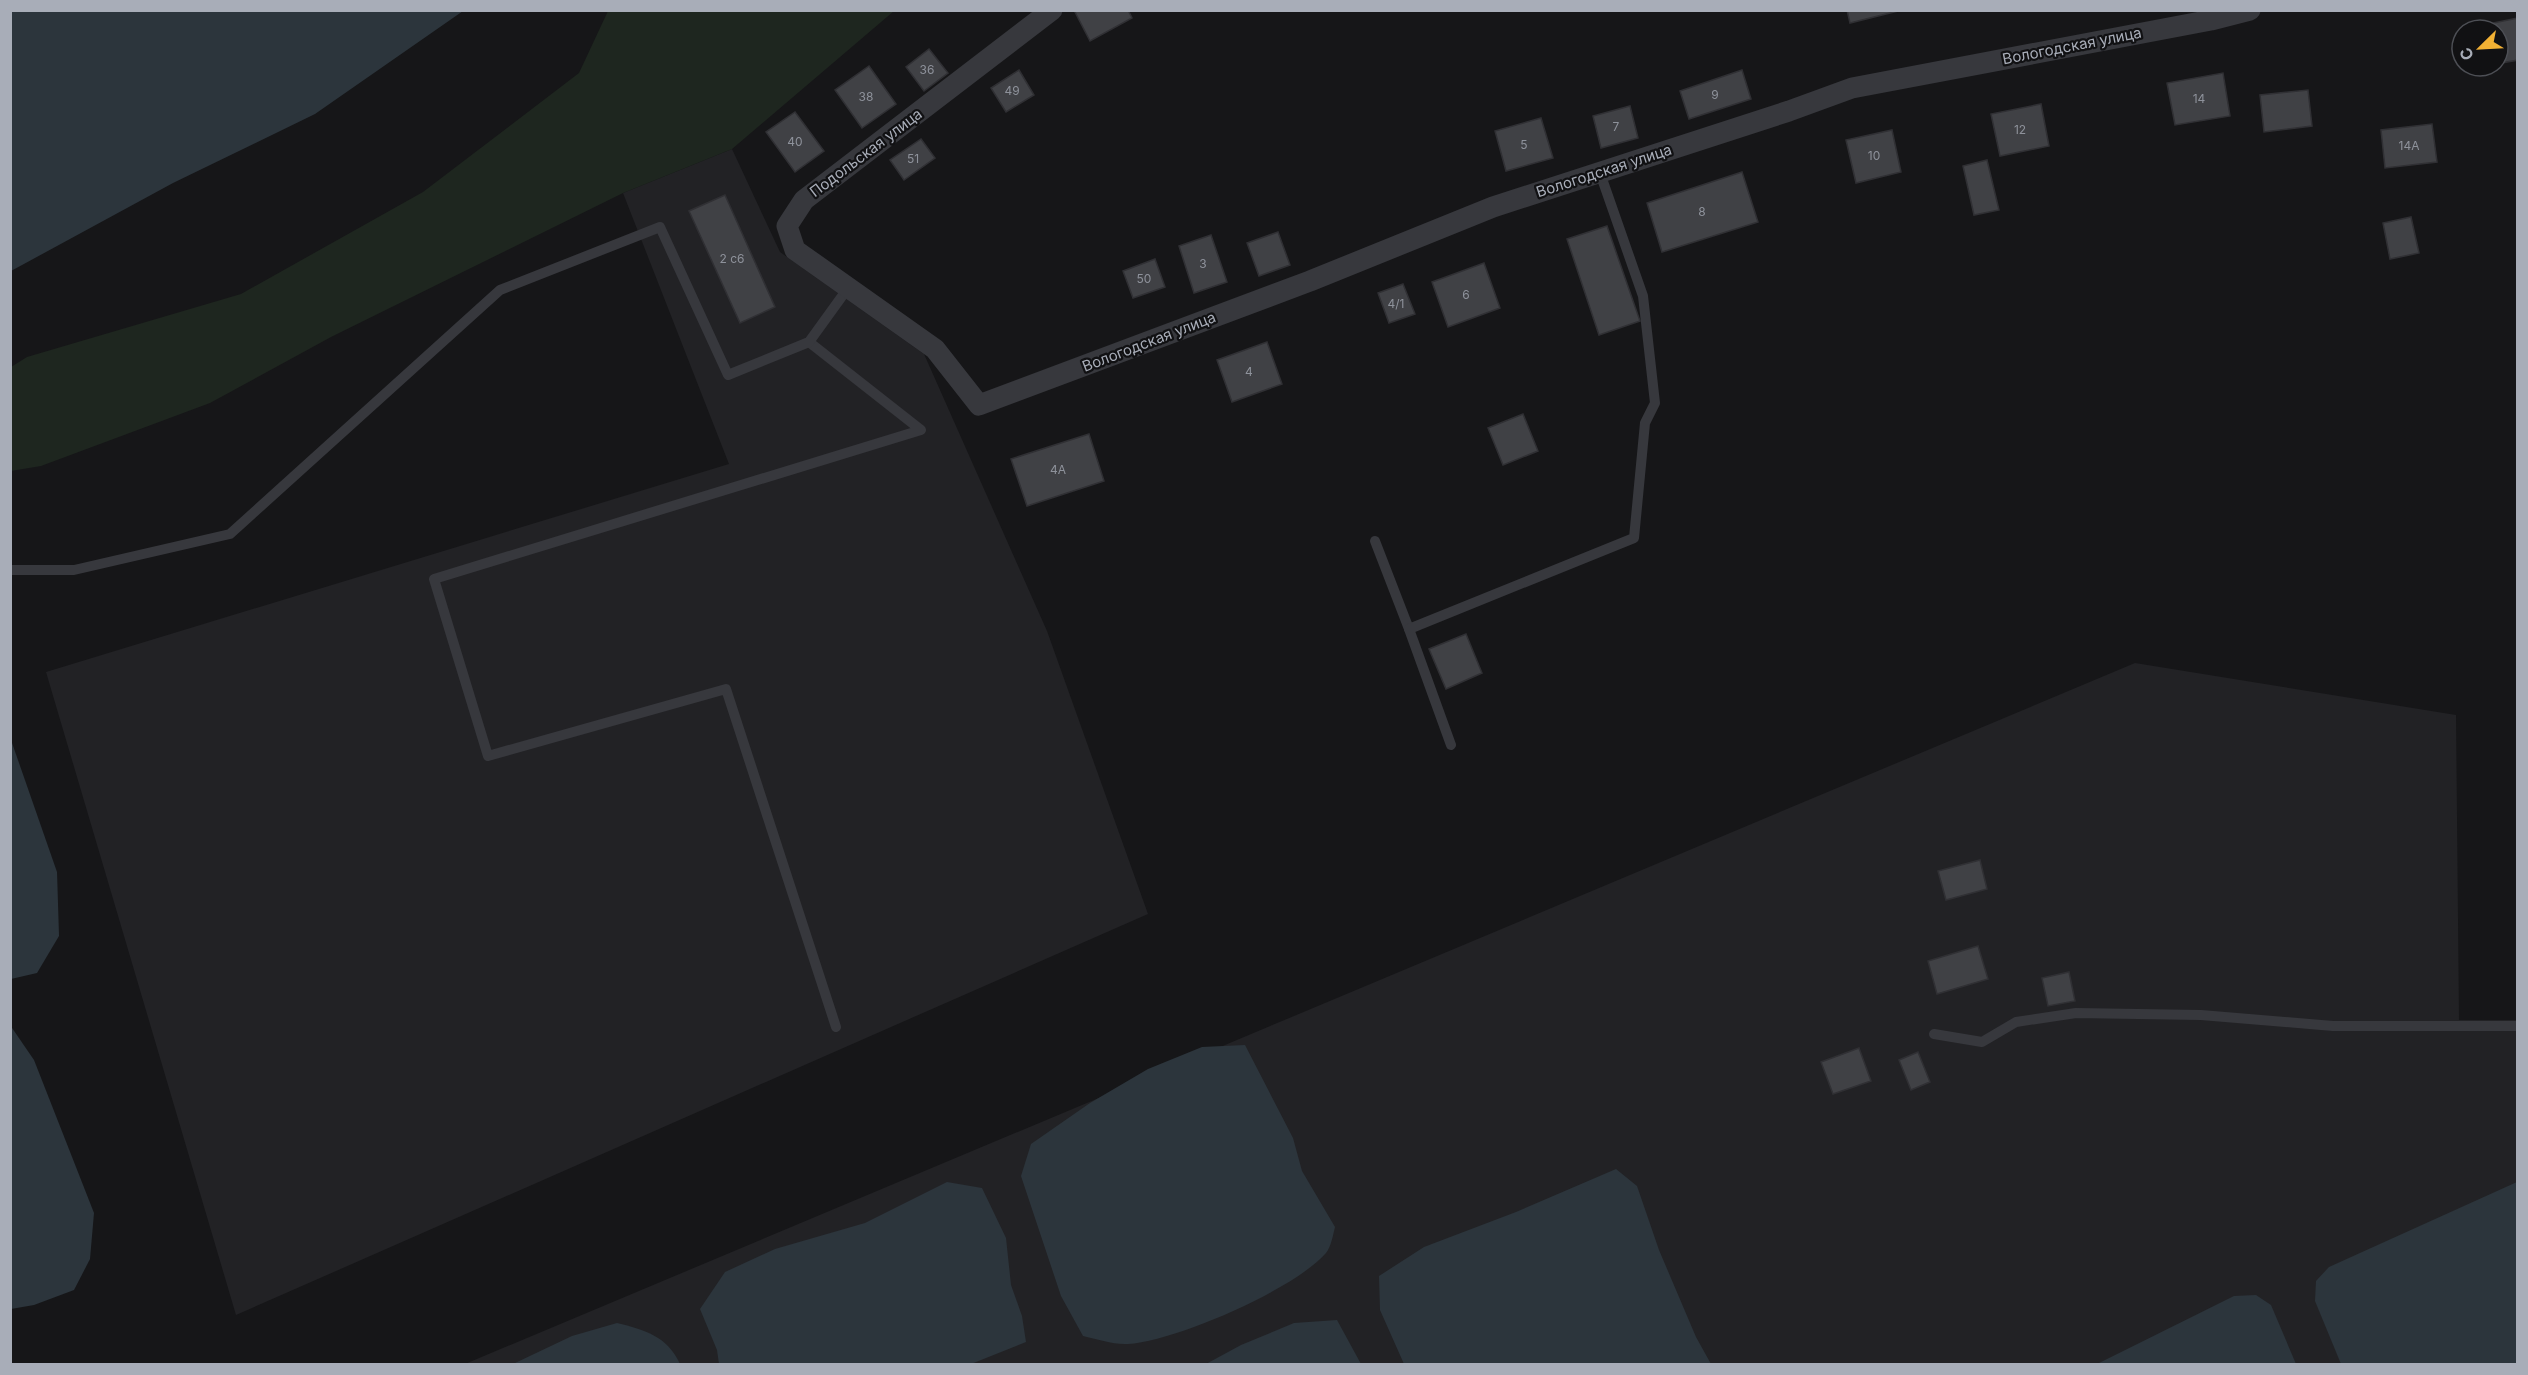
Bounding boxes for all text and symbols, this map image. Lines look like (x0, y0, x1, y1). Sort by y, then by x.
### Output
north arrow (2450, 18, 2510, 78)
street label: Вологодская улица (2001, 23, 2143, 68)
text: С (2455, 44, 2478, 64)
house number: 36 (920, 62, 934, 77)
house number: 49 (1004, 83, 1020, 98)
house number: 9 (1711, 87, 1719, 102)
house number: 38 (859, 89, 873, 104)
house number: 14 (2193, 91, 2206, 106)
street label: Подольская улица (806, 104, 926, 201)
house number: 7 (1613, 119, 1620, 134)
house number: 12 (2014, 122, 2026, 137)
house number: 40 (787, 134, 803, 149)
house number: 5 (1520, 137, 1528, 152)
house number: 14А (2399, 138, 2419, 153)
street label: Вологодская улица (1534, 140, 1674, 201)
house number: 10 (1868, 148, 1880, 163)
house number: 51 (907, 151, 919, 166)
house number: 8 (1698, 204, 1706, 219)
house number: 2 с6 (720, 251, 745, 266)
house number: 3 (1199, 256, 1207, 271)
house number: 50 (1137, 271, 1151, 286)
house number: 6 (1462, 287, 1470, 302)
house number: 4/1 (1388, 296, 1404, 311)
street label: Вологодская улица (1079, 307, 1218, 376)
house number: 4 (1245, 364, 1253, 379)
house number: 4А (1050, 462, 1066, 477)

